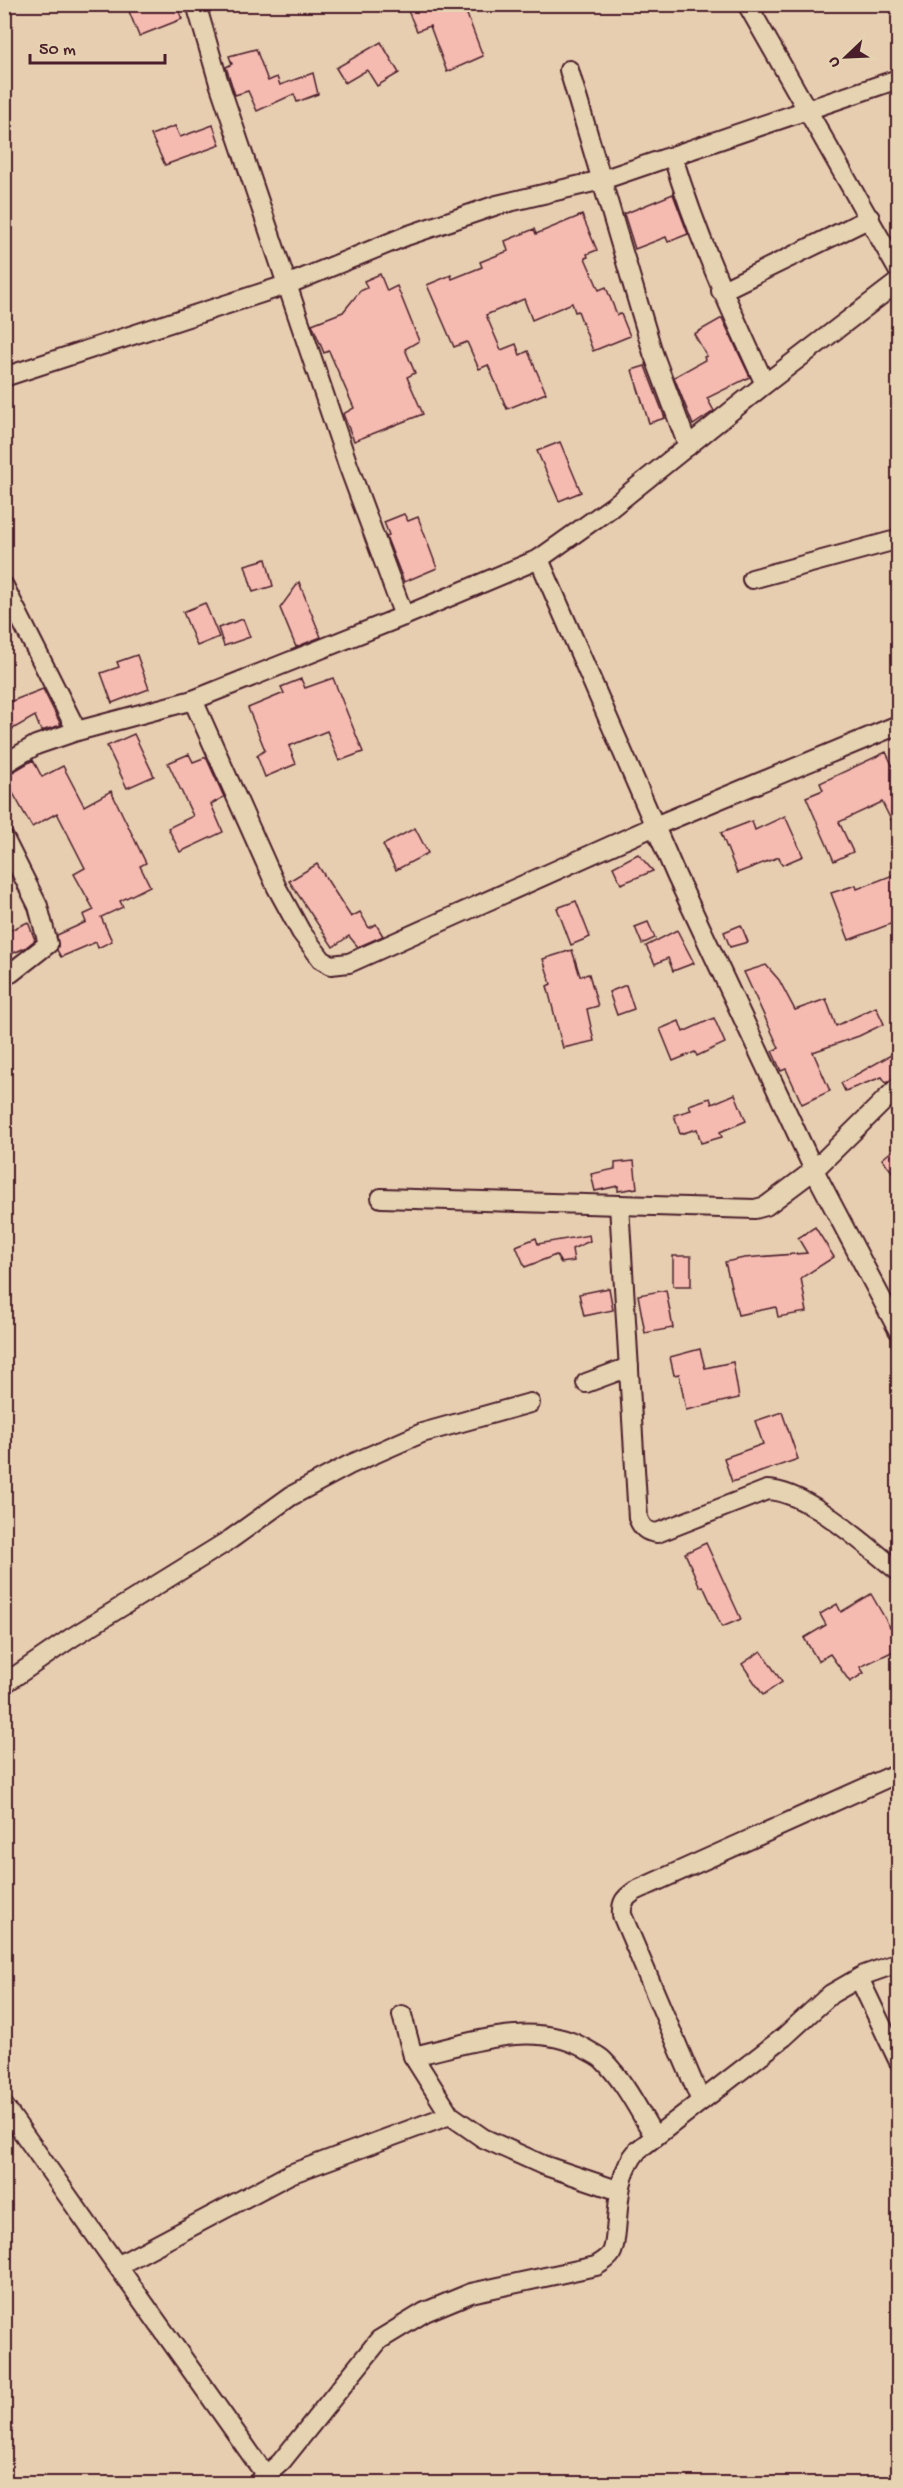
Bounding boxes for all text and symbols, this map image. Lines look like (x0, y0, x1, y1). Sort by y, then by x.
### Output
scale bar (30, 27, 165, 65)
north arrow (816, 27, 876, 87)
text: 50 m (39, 40, 76, 61)
text: U (825, 53, 846, 69)

